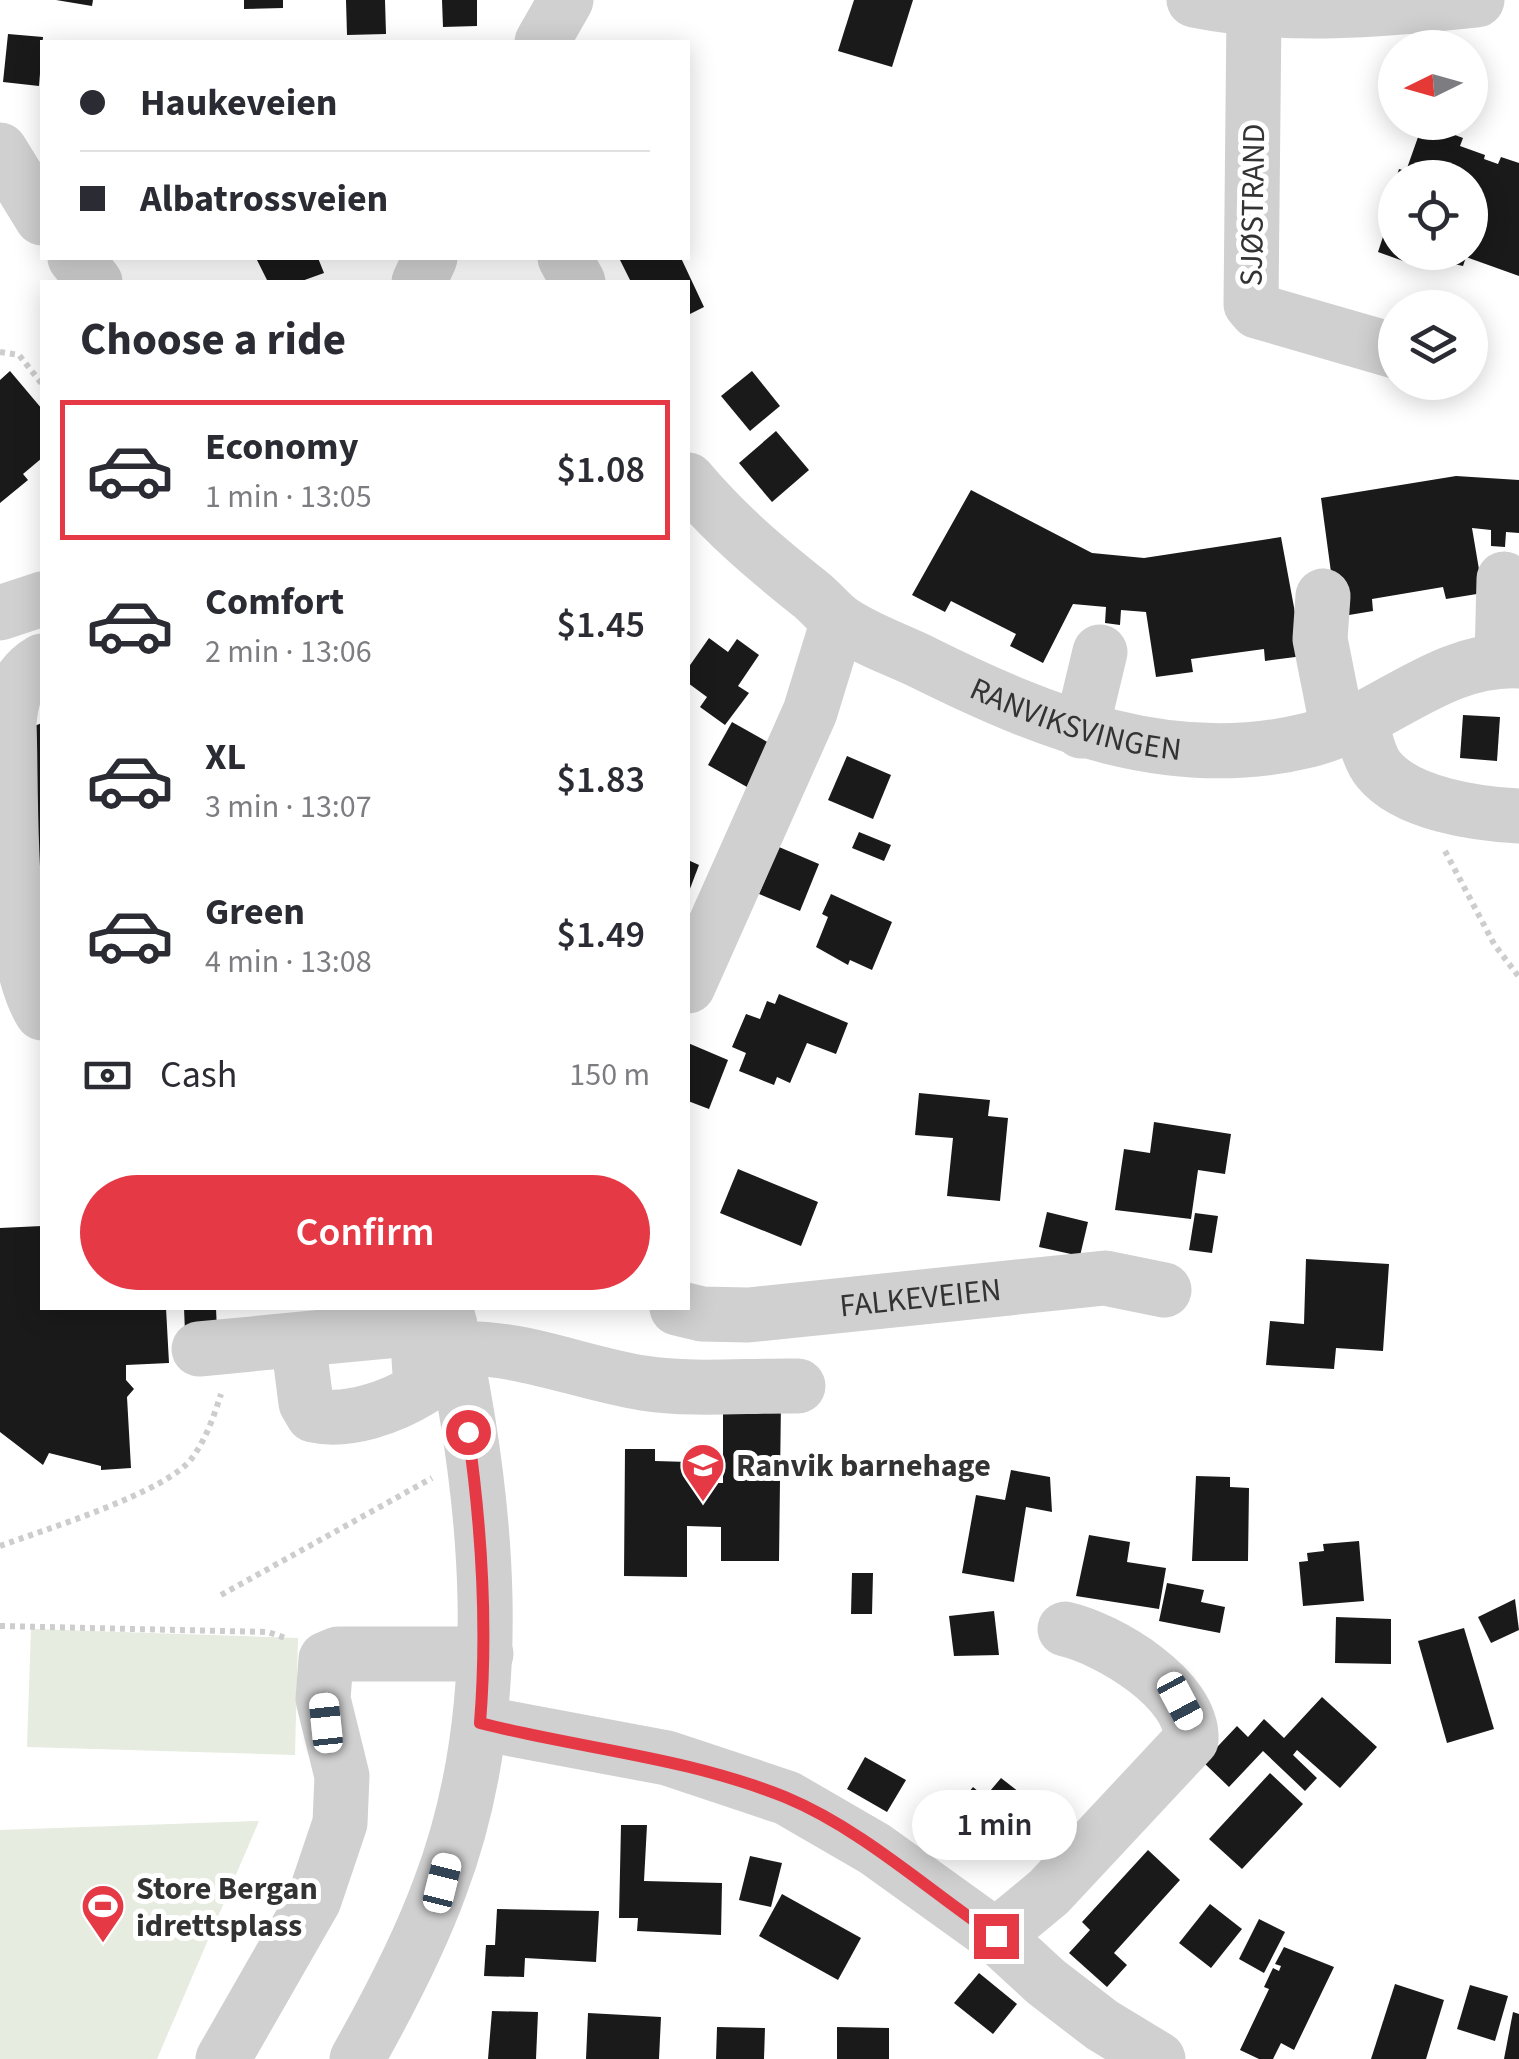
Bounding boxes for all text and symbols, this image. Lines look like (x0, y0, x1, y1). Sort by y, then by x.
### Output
north arrow (1378, 30, 1488, 140)
map controls (1378, 30, 1488, 400)
text: Haukeveien (140, 76, 338, 130)
street label: SJØSTRAND (1229, 123, 1277, 287)
button: locate (1378, 160, 1488, 270)
text: Albatrossveien (140, 172, 388, 226)
button: layers (1378, 290, 1488, 400)
text: Choose a ride (80, 308, 346, 372)
text: Economy (205, 420, 358, 474)
icon: car (85, 425, 175, 515)
text: $1.08 (557, 443, 645, 497)
text: 1 min · 13:05 (205, 474, 372, 520)
text: Comfort (205, 575, 344, 629)
icon: car (85, 580, 175, 670)
text: $1.45 (557, 598, 645, 652)
text: 2 min · 13:06 (205, 629, 372, 675)
street label: RANVIKSVINGEN (962, 666, 1184, 773)
text: XL (205, 730, 246, 784)
icon: car (85, 735, 175, 825)
text: $1.83 (557, 753, 645, 807)
text: 3 min · 13:07 (205, 784, 372, 830)
text: Green (205, 885, 305, 939)
icon: car (85, 890, 175, 980)
text: $1.49 (557, 908, 645, 962)
text: 4 min · 13:08 (205, 939, 372, 985)
icon: cash (80, 1048, 135, 1103)
text: Cash (160, 1048, 237, 1102)
text: 150 m (569, 1052, 650, 1098)
button: Confirm (80, 1175, 650, 1290)
street label: FALKEVEIEN (837, 1267, 1004, 1329)
route start (446, 1410, 491, 1455)
school or university icon: Ranvik barnehage (680, 1442, 726, 1503)
place label: Ranvik barnehage (736, 1443, 991, 1489)
car (1153, 1667, 1207, 1735)
car (308, 1692, 344, 1754)
callout: 1 min (914, 1791, 1078, 1861)
text: 1 min (956, 1802, 1033, 1848)
car (420, 1850, 464, 1916)
place label: Store Bergan idrettsplass (136, 1866, 318, 1949)
sports icon: Store Bergan idrettsplass (80, 1883, 126, 1944)
route end (974, 1914, 1019, 1959)

